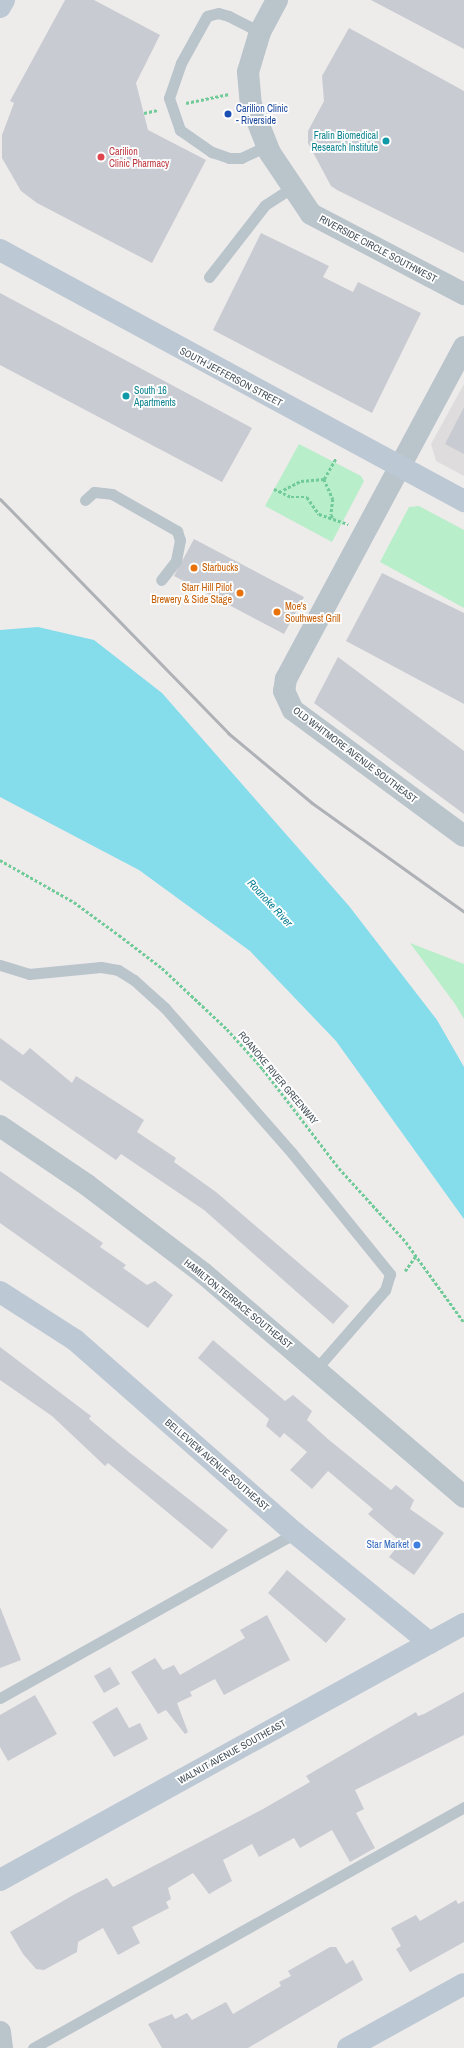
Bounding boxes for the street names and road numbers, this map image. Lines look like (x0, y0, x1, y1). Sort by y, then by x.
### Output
street label: RIVERSIDE CIRCLE SOUTHWEST (317, 213, 439, 285)
street label: SOUTH JEFFERSON STREET (178, 345, 284, 409)
street label: OLD WHITMORE AVENUE SOUTHEAST (290, 704, 420, 806)
street label: ROANOKE RIVER GREENWAY (236, 1029, 320, 1127)
street label: HAMILTON TERRACE SOUTHEAST (182, 1257, 294, 1351)
street label: BELLEVIEW AVENUE SOUTHEAST (162, 1416, 272, 1514)
street label: WALNUT AVENUE SOUTHEAST (176, 1717, 288, 1787)

